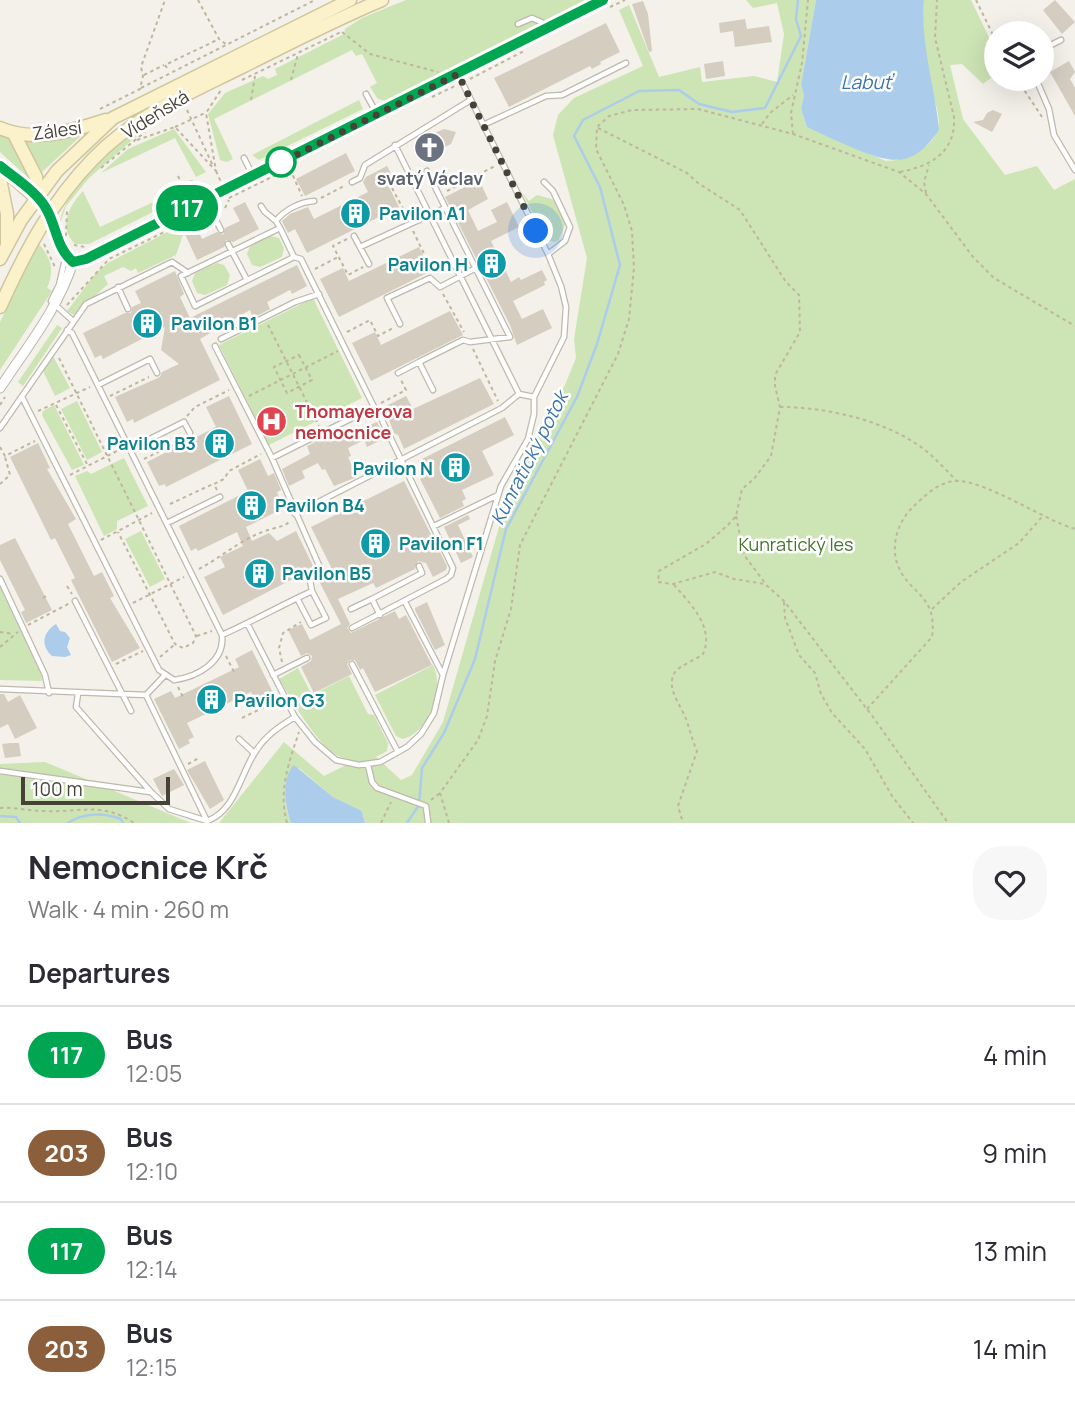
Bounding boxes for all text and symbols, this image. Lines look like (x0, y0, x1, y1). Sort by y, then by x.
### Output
map controls (984, 21, 1054, 91)
button: layers (984, 21, 1054, 91)
water label: Labuť (841, 69, 896, 95)
street label: Vídeňská (117, 84, 193, 144)
street label: Zálesí (31, 115, 83, 145)
church icon: svatý Václav (413, 130, 447, 164)
unlabelled marker (266, 147, 296, 177)
place label: svatý Václav (377, 166, 483, 190)
line badge: 117 (147, 185, 227, 231)
text: 117 (170, 191, 204, 224)
building icon: Pavilon A1 (339, 196, 373, 230)
place label: Pavilon A1 (379, 201, 466, 225)
your location (518, 213, 553, 248)
building icon: Pavilon H (474, 247, 508, 281)
place label: Pavilon H (388, 252, 468, 276)
building icon: Pavilon B1 (131, 306, 165, 340)
place label: Pavilon B1 (171, 311, 258, 335)
water label: Kunratický potok (484, 385, 575, 529)
place label: Thomayerova nemocnice (295, 399, 412, 444)
hospital icon: Thomayerova nemocnice (255, 404, 289, 438)
building icon: Pavilon B3 (202, 426, 236, 460)
place label: Pavilon B3 (107, 431, 196, 455)
building icon: Pavilon N (439, 451, 473, 485)
place label: Pavilon N (353, 456, 433, 480)
building icon: Pavilon B4 (235, 488, 269, 522)
place label: Pavilon B4 (275, 493, 365, 517)
building icon: Pavilon F1 (359, 526, 393, 560)
place label: Pavilon F1 (399, 531, 484, 555)
park label: Kunratický les (738, 532, 854, 556)
building icon: Pavilon B5 (242, 556, 276, 590)
place label: Pavilon B5 (282, 561, 371, 585)
building icon: Pavilon G3 (194, 683, 228, 717)
place label: Pavilon G3 (234, 688, 325, 712)
scale bar (21, 774, 170, 806)
text: 100 m (32, 776, 83, 802)
text: Nemocnice Krč (28, 844, 268, 889)
button: heart (973, 846, 1047, 920)
text: Walk · 4 min · 260 m (28, 893, 229, 925)
text: Departures (28, 955, 170, 991)
text: Bus (126, 1021, 173, 1057)
text: 4 min (983, 1037, 1047, 1073)
text: 117 (50, 1038, 83, 1071)
text: 12:05 (126, 1057, 182, 1089)
text: Bus (126, 1119, 173, 1155)
text: 9 min (982, 1135, 1047, 1171)
text: 203 (44, 1136, 89, 1169)
text: 12:10 (126, 1155, 178, 1187)
text: Bus (126, 1217, 173, 1253)
text: 13 min (974, 1233, 1047, 1269)
text: 117 (50, 1234, 83, 1267)
text: 12:14 (126, 1253, 178, 1285)
text: Bus (126, 1315, 173, 1351)
text: 14 min (973, 1331, 1047, 1367)
text: 203 (44, 1332, 89, 1365)
text: 12:15 (126, 1351, 177, 1383)

